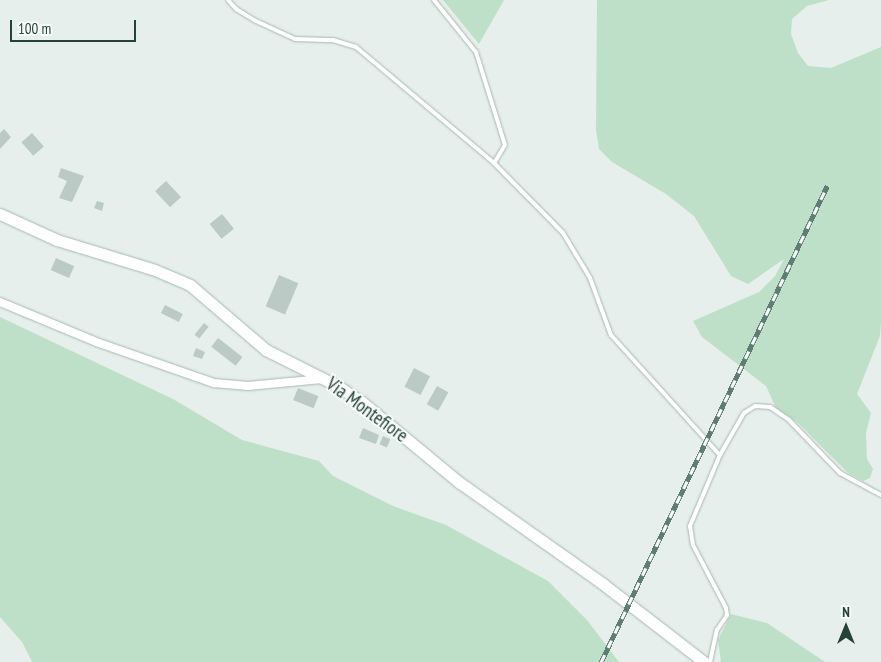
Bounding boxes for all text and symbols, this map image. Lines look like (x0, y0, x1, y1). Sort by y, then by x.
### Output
scale bar (12, 10, 139, 42)
text: 100 m (18, 19, 51, 38)
street label: Via Montefiore (322, 373, 412, 447)
north arrow (821, 602, 871, 652)
text: N (842, 603, 850, 621)

